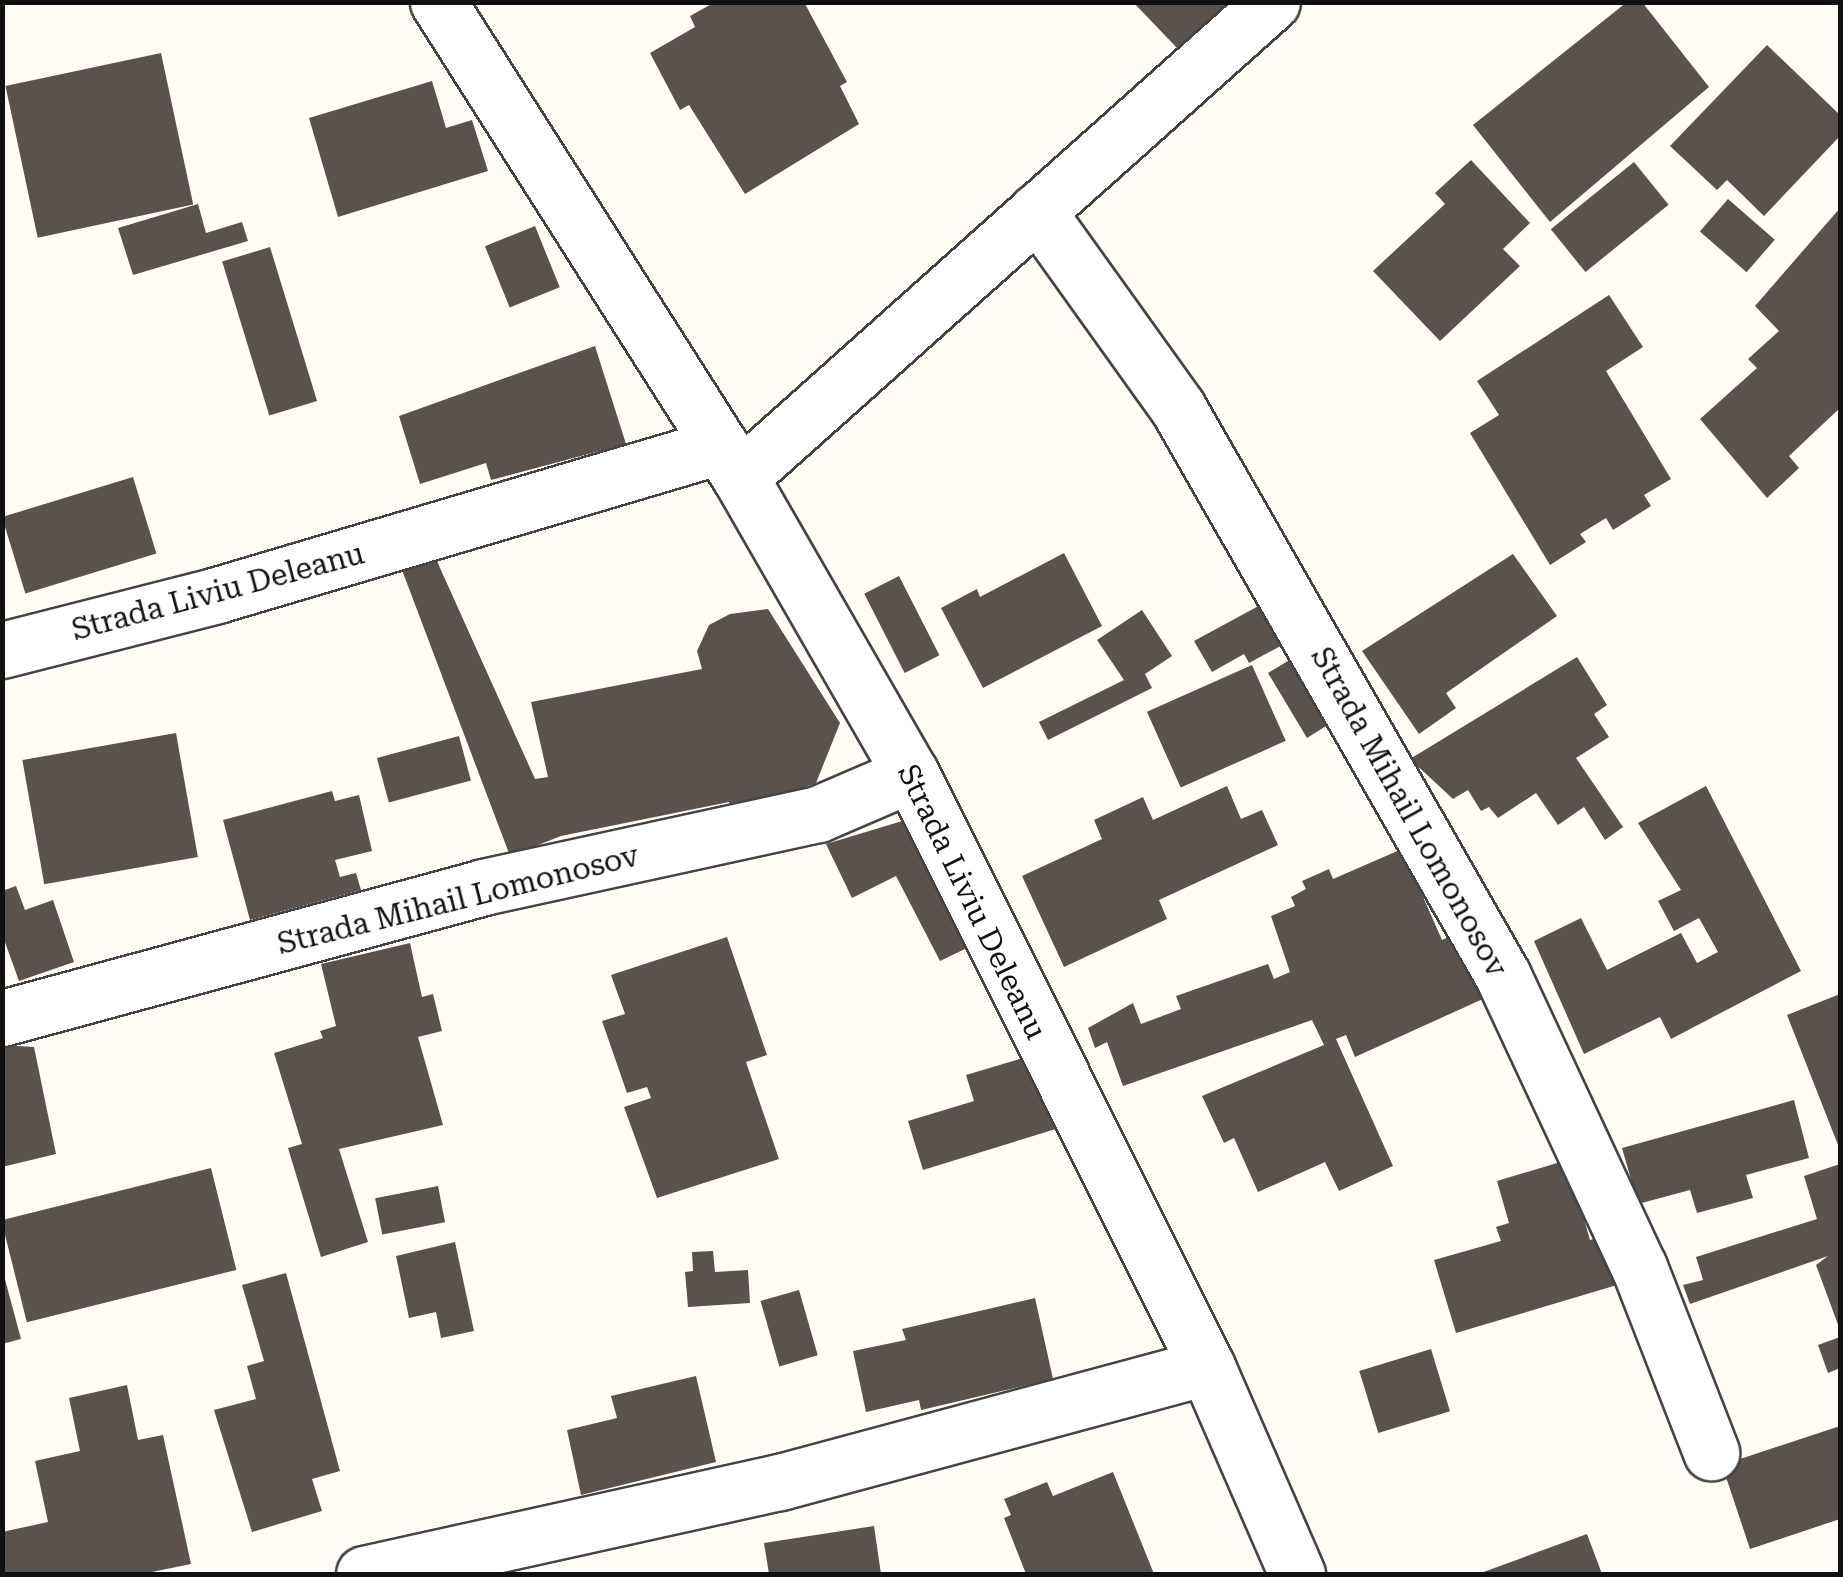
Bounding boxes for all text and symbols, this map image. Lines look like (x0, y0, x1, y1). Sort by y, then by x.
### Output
street label: Strada Liviu Deleanu (68, 536, 368, 648)
street label: Strada Mihail Lomonosov (1303, 641, 1515, 983)
street label: Strada Liviu Deleanu (890, 759, 1054, 1045)
street label: Strada Mihail Lomonosov (274, 838, 642, 962)

